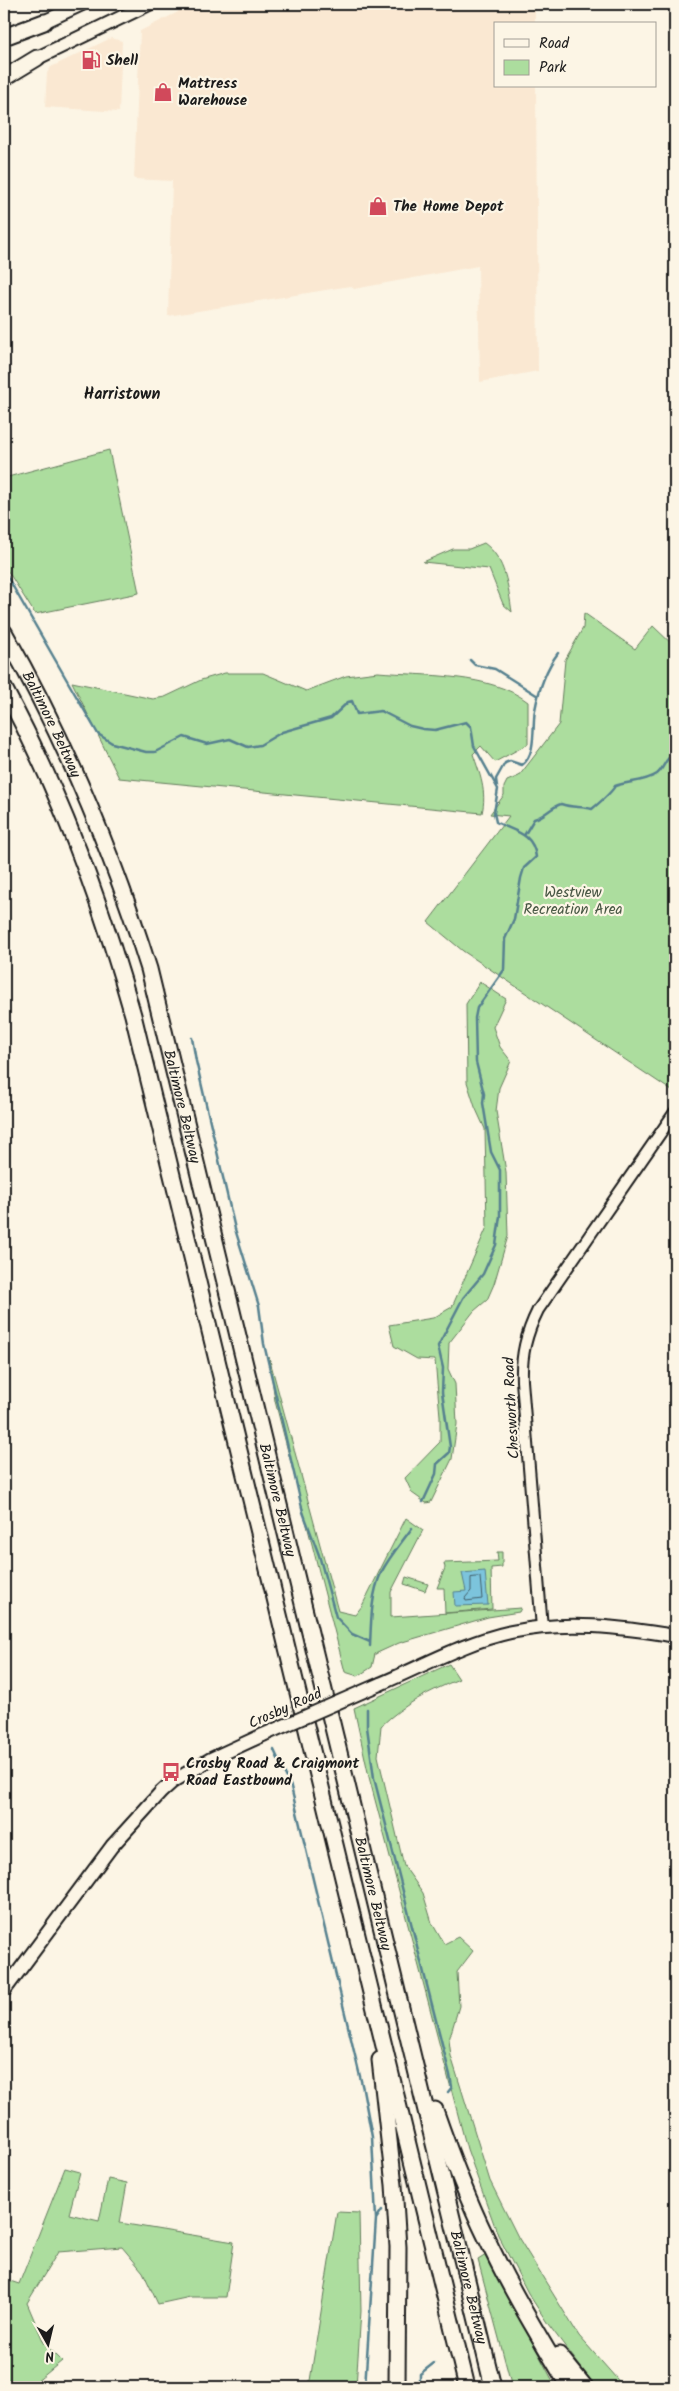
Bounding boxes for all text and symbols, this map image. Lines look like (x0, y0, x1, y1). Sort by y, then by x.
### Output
legend (494, 22, 656, 88)
text: Road (539, 32, 570, 56)
fuel station icon: Shell (80, 49, 102, 71)
place label: Shell (106, 49, 138, 73)
text: Park (539, 56, 567, 80)
place label: Mattress Warehouse (178, 72, 248, 113)
shop icon: Mattress Warehouse (152, 81, 174, 103)
shop icon: The Home Depot (367, 195, 389, 217)
place label: The Home Depot (393, 195, 504, 219)
district label: Harristown (84, 382, 160, 407)
street label: Baltimore Beltway (15, 667, 87, 783)
park label: Westview Recreation Area (524, 881, 623, 922)
street label: Baltimore Beltway (156, 1047, 207, 1167)
street label: Chesworth Road (497, 1356, 527, 1459)
street label: Baltimore Beltway (251, 1441, 302, 1560)
street label: Crosby Road (245, 1682, 326, 1736)
place label: Crosby Road & Craigmont Road Eastbound (186, 1752, 359, 1793)
bus stop icon: Crosby Road & Craigmont Road Eastbound (160, 1761, 182, 1783)
street label: Baltimore Beltway (347, 1835, 398, 1954)
street label: Baltimore Beltway (442, 2228, 493, 2348)
north arrow (22, 2318, 72, 2368)
text: N (44, 2344, 56, 2367)

